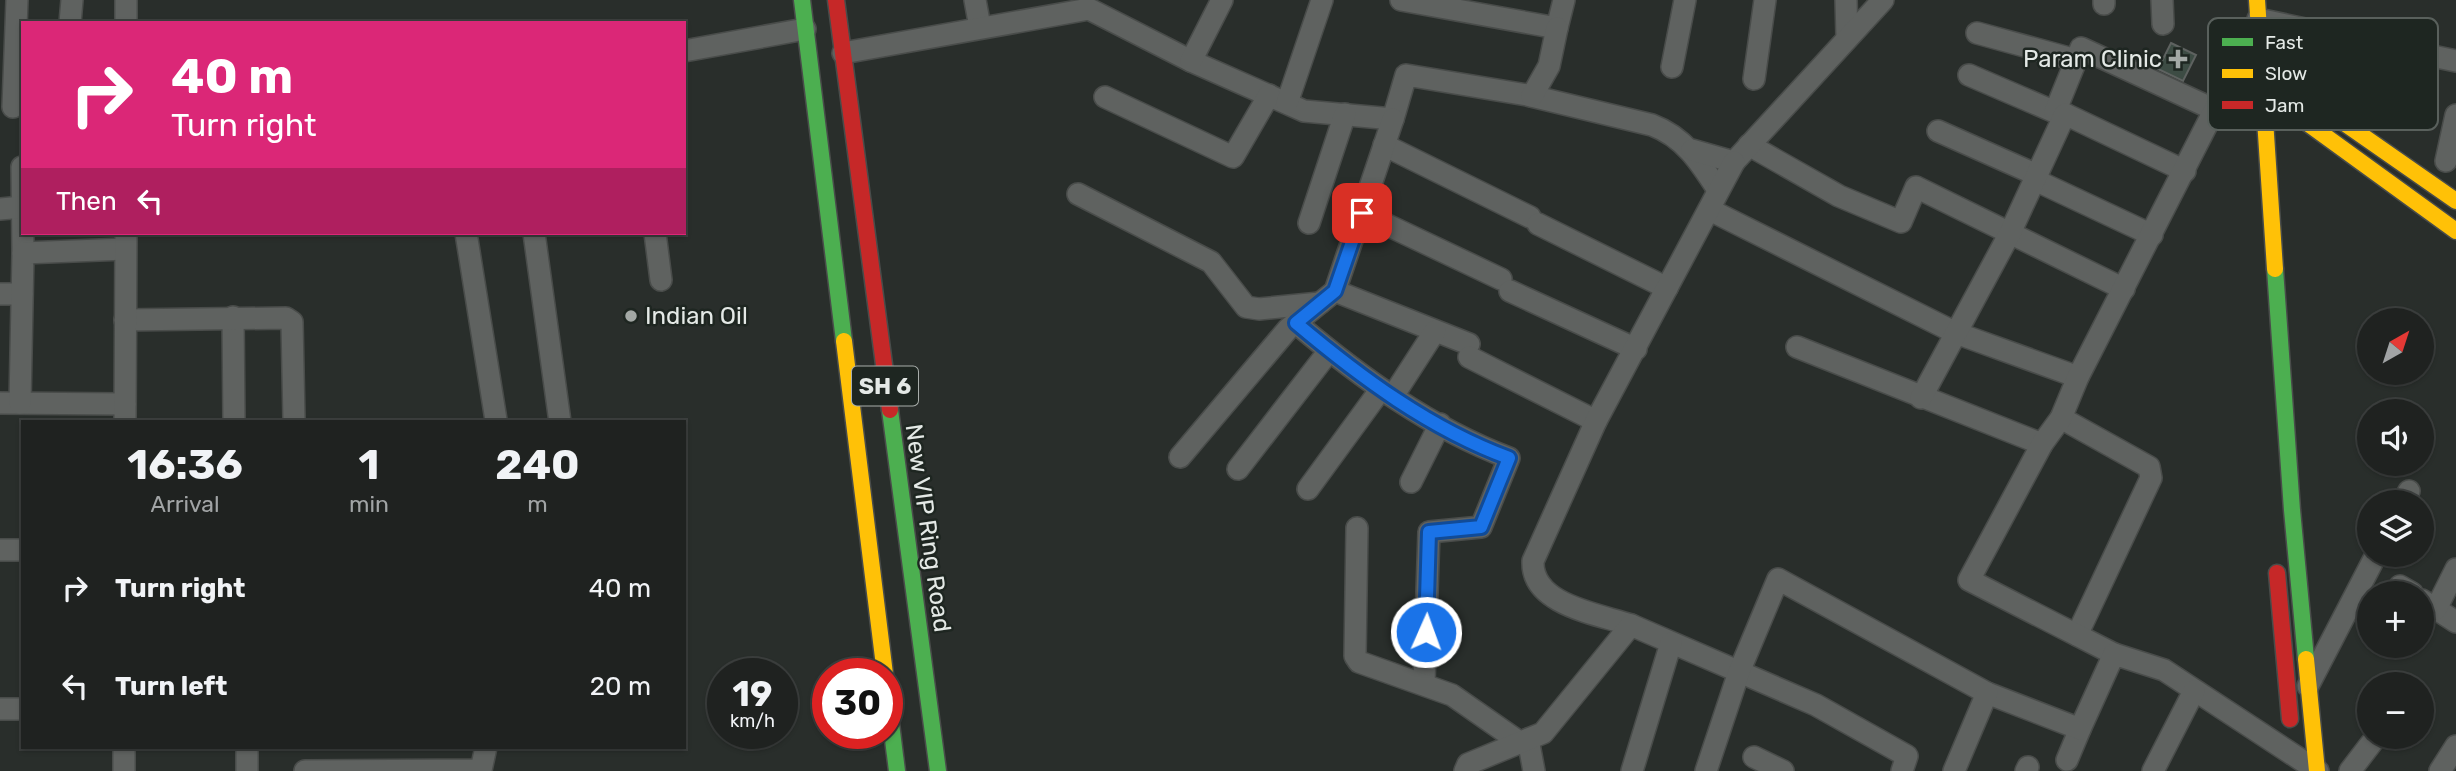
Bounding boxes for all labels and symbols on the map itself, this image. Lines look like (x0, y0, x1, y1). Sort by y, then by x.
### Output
legend (2208, 18, 2438, 130)
text: Fast (2265, 31, 2304, 54)
place label: Param Clinic (2023, 45, 2162, 73)
marker: Param Clinic (2168, 49, 2188, 69)
text: Slow (2265, 62, 2307, 85)
text: Jam (2265, 94, 2304, 117)
pin (1332, 183, 1392, 243)
place label: Indian Oil (645, 302, 748, 330)
marker: Indian Oil (623, 308, 639, 324)
north arrow (2357, 308, 2434, 385)
road number: SH 6 (852, 366, 918, 406)
street label: New VIP Ring Road (900, 422, 956, 634)
position arrow (1389, 595, 1463, 669)
speed limit sign: 30 (812, 658, 903, 749)

